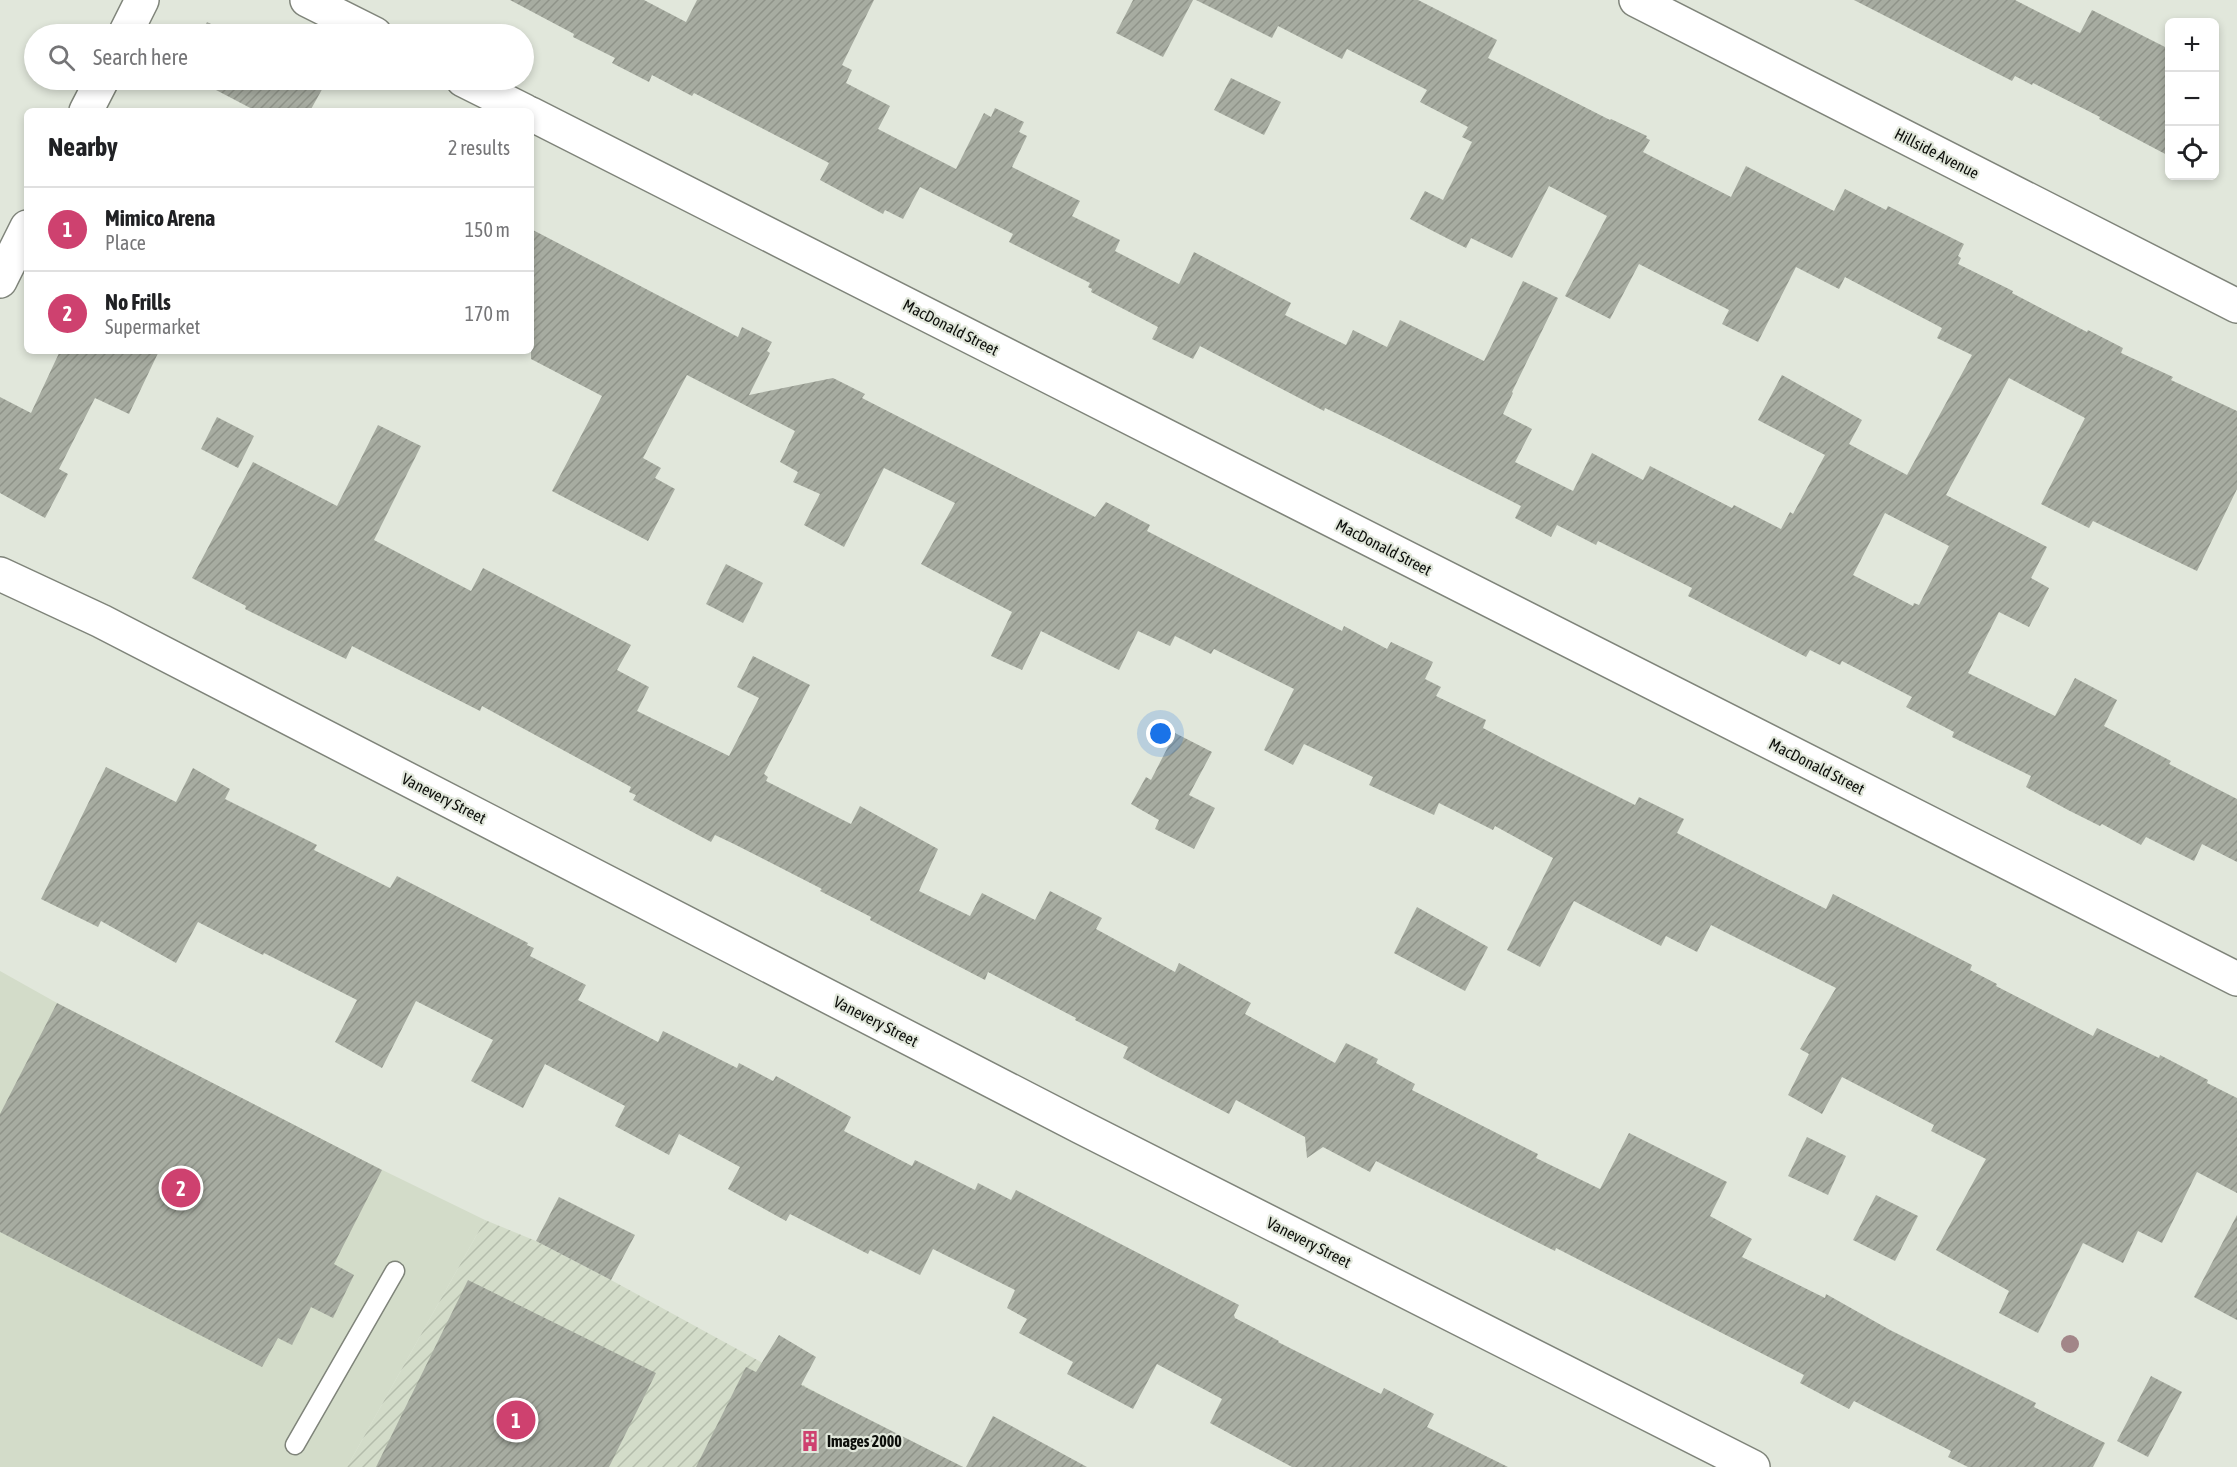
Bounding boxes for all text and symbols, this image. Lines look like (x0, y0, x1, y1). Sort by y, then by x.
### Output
map controls (2165, 18, 2219, 180)
button: + (2165, 18, 2219, 72)
search box (24, 24, 534, 90)
icon: search (45, 41, 78, 74)
text: Search here (93, 44, 188, 70)
button: − (2165, 72, 2219, 126)
street label: Hillside Avenue (1892, 124, 1982, 182)
button: locate (2165, 126, 2219, 180)
text: Nearby (48, 132, 118, 162)
text: 2 results (448, 136, 510, 159)
text: Mimico Arena (105, 205, 215, 231)
text: 1 (63, 218, 72, 241)
text: 150 m (465, 218, 510, 241)
text: Place (105, 231, 146, 254)
text: No Frills (105, 289, 171, 315)
street label: MacDonald Street (900, 295, 1002, 359)
text: 2 (63, 302, 72, 325)
text: 170 m (465, 302, 510, 325)
text: Supermarket (105, 315, 200, 338)
street label: MacDonald Street (1333, 515, 1435, 579)
your location (1146, 719, 1175, 748)
street label: MacDonald Street (1766, 734, 1868, 798)
street label: Vanevery Street (398, 769, 489, 828)
street label: Vanevery Street (830, 992, 921, 1051)
pin: 2 (162, 1166, 201, 1210)
street label: Vanevery Street (1263, 1213, 1354, 1272)
pin: 1 (496, 1398, 536, 1442)
building icon: Images 2000 (798, 1429, 822, 1453)
place label: Images 2000 (827, 1432, 902, 1450)

